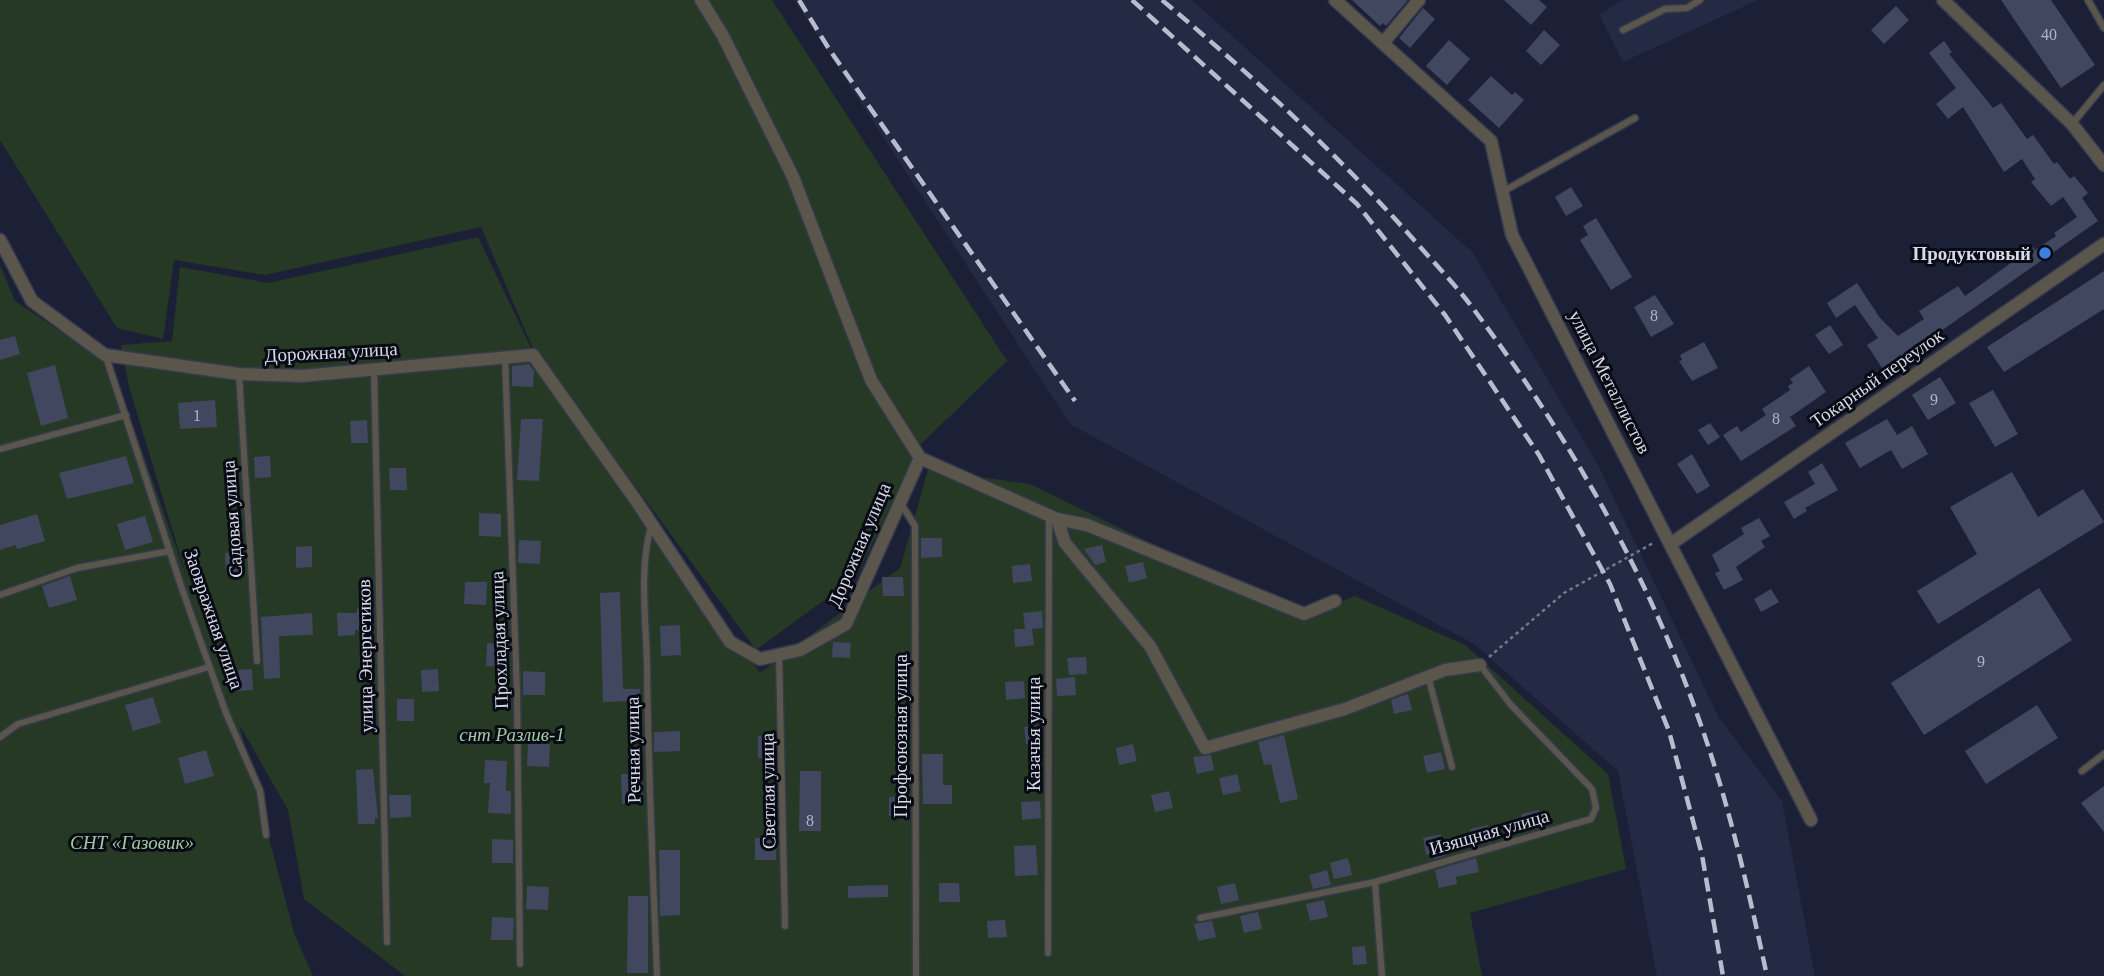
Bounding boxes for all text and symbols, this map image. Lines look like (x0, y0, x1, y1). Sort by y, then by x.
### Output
house number: 40 (2041, 26, 2057, 43)
place label: Продуктовый (1912, 243, 2031, 264)
marker: Продуктовый (2037, 245, 2053, 261)
street label: улица Металлистов (1565, 307, 1655, 457)
house number: 8 (1650, 307, 1658, 324)
street label: Токарный переулок (1807, 324, 1948, 432)
street label: Дорожная улица (264, 338, 399, 366)
house number: 9 (1930, 391, 1938, 408)
house number: 1 (193, 407, 201, 424)
house number: 8 (1772, 410, 1780, 427)
street label: Садовая улица (217, 459, 247, 579)
street label: Дорожная улица (823, 479, 895, 610)
street label: Заовражная улица (180, 546, 248, 692)
street label: Прохладая улица (486, 570, 512, 709)
street label: улица Энергетиков (353, 579, 377, 733)
house number: 9 (1977, 653, 1985, 670)
street label: Профсоюзная улица (890, 654, 911, 818)
street label: Казачья улица (1023, 676, 1044, 791)
street label: Речная улица (622, 696, 644, 804)
park label: снт Разлив-1 (459, 724, 565, 745)
street label: Светлая улица (756, 732, 780, 849)
street label: Изящная улица (1427, 805, 1552, 859)
house number: 8 (806, 812, 814, 829)
park label: СНТ «Газовик» (70, 832, 194, 853)

